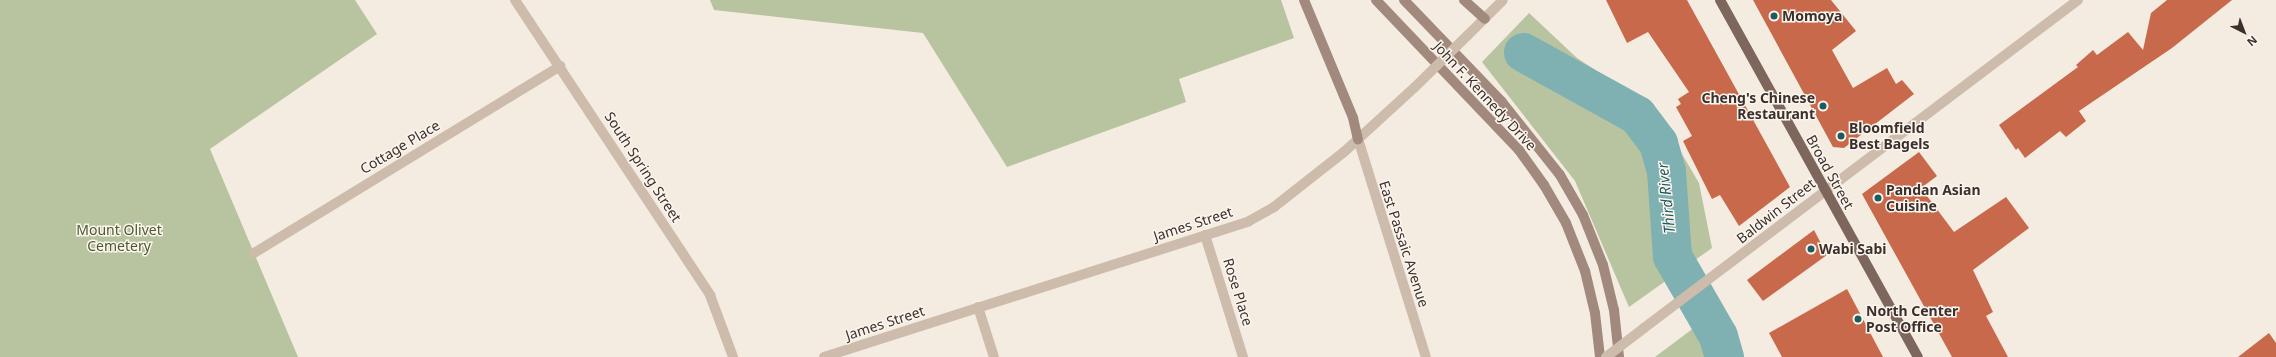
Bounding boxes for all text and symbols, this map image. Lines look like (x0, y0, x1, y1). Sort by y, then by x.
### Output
place label: Momoya (1782, 8, 1842, 24)
marker: Momoya (1769, 11, 1779, 21)
north arrow (2224, 12, 2264, 52)
text: N (2244, 33, 2261, 50)
street label: John F. Kennedy Drive (1430, 38, 1540, 154)
place label: Cheng's Chinese Restaurant (1702, 90, 1815, 122)
marker: Cheng's Chinese Restaurant (1818, 101, 1828, 111)
street label: South Spring Street (601, 109, 685, 225)
street label: Cottage Place (357, 117, 443, 177)
place label: Bloomfield Best Bagels (1849, 120, 1930, 152)
marker: Bloomfield Best Bagels (1836, 131, 1846, 141)
street label: Broad Street (1803, 132, 1857, 212)
water label: Third River (1653, 162, 1679, 234)
street label: Baldwin Street (1733, 175, 1819, 247)
street label: East Passaic Avenue (1376, 179, 1432, 309)
place label: Pandan Asian Cuisine (1886, 182, 1981, 214)
marker: Pandan Asian Cuisine (1873, 193, 1883, 203)
street label: James Street (1151, 203, 1235, 245)
park label: Mount Olivet Cemetery (76, 222, 162, 254)
place label: Wabi Sabi (1819, 241, 1886, 257)
marker: Wabi Sabi (1806, 244, 1816, 254)
street label: Rose Place (1220, 256, 1256, 328)
street label: James Street (843, 302, 927, 344)
place label: North Center Post Office (1866, 303, 1958, 336)
marker: North Center Post Office (1853, 314, 1863, 324)

